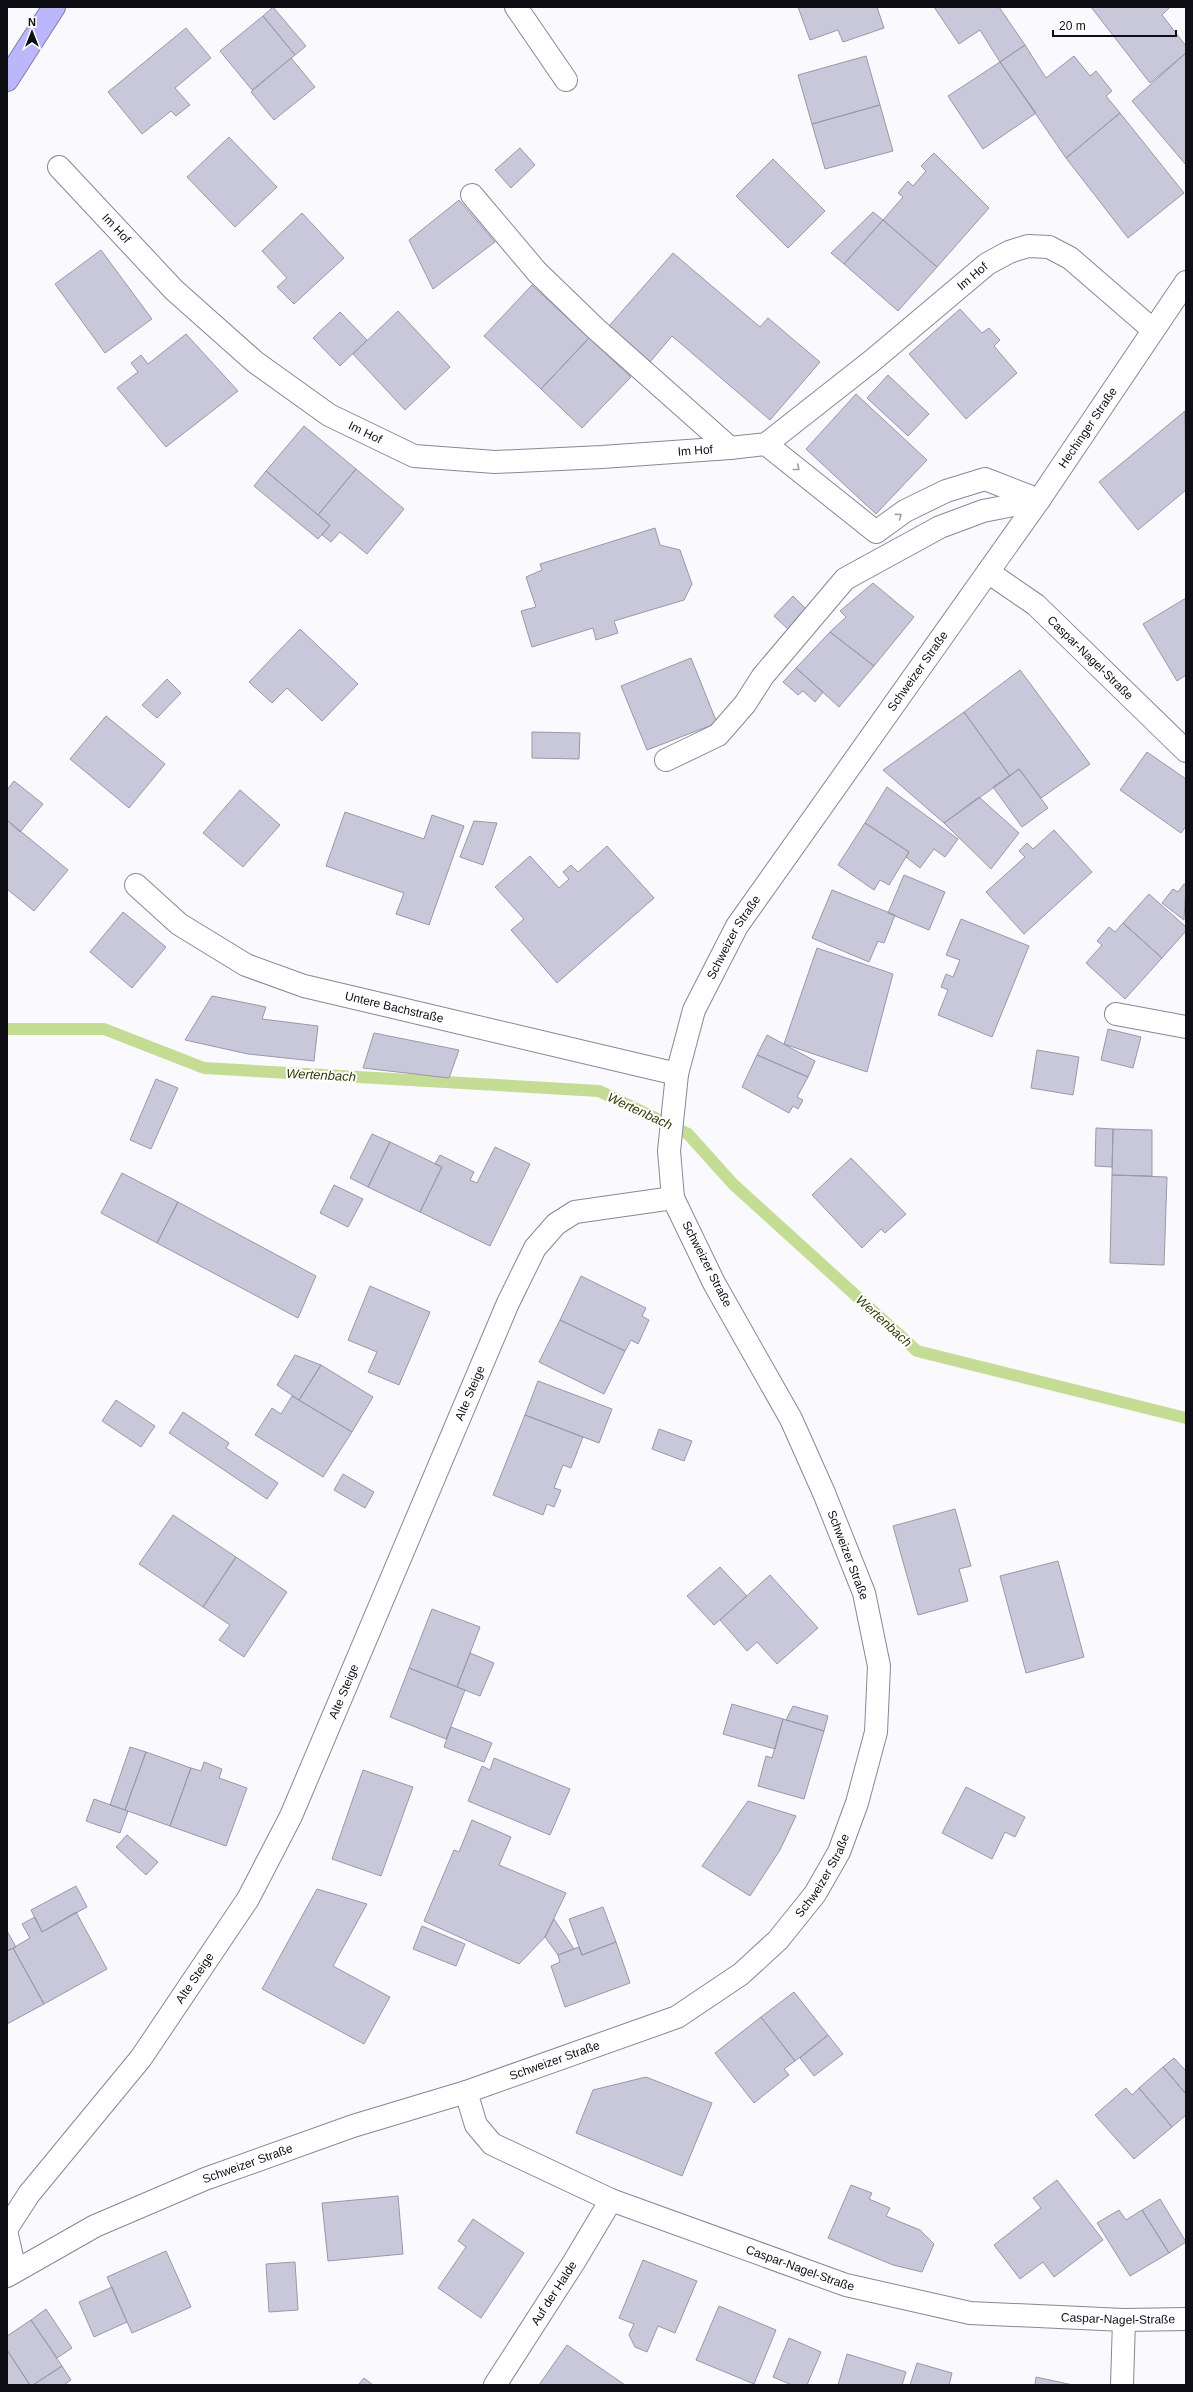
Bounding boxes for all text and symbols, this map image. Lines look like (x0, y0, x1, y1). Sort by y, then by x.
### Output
north arrow (12, 12, 52, 52)
scale bar (1053, 12, 1176, 38)
text: N (28, 16, 36, 28)
text: 20 m (1059, 19, 1086, 33)
street label: Im Hof (99, 211, 134, 247)
street label: Im Hof (954, 259, 991, 293)
street label: Hechinger Straße (1056, 384, 1120, 471)
street label: Im Hof (346, 418, 385, 447)
street label: Im Hof (677, 442, 714, 459)
one-way arrow (792, 463, 799, 470)
one-way arrow (894, 514, 901, 521)
street label: Caspar-Nagel-Straße (1044, 613, 1136, 703)
street label: Schweizer Straße (885, 628, 951, 714)
street label: Schweizer Straße (704, 892, 764, 982)
street label: Untere Bachstraße (344, 989, 445, 1026)
water label: Wertenbach (286, 1066, 356, 1084)
water label: Wertenbach (605, 1089, 675, 1133)
street label: Schweizer Straße (679, 1219, 735, 1310)
water label: Wertenbach (853, 1292, 915, 1350)
street label: Alte Steige (452, 1363, 488, 1423)
street label: Schweizer Straße (824, 1508, 872, 1602)
street label: Alte Steige (326, 1662, 362, 1721)
street label: Schweizer Straße (792, 1832, 852, 1920)
street label: Alte Steige (173, 1950, 217, 2006)
street label: Schweizer Straße (508, 2038, 602, 2083)
street label: Schweizer Straße (201, 2141, 295, 2186)
street label: Caspar-Nagel-Straße (744, 2242, 856, 2294)
street label: Auf der Halde (528, 2258, 580, 2328)
street label: Caspar-Nagel-Straße (1061, 2310, 1176, 2327)

